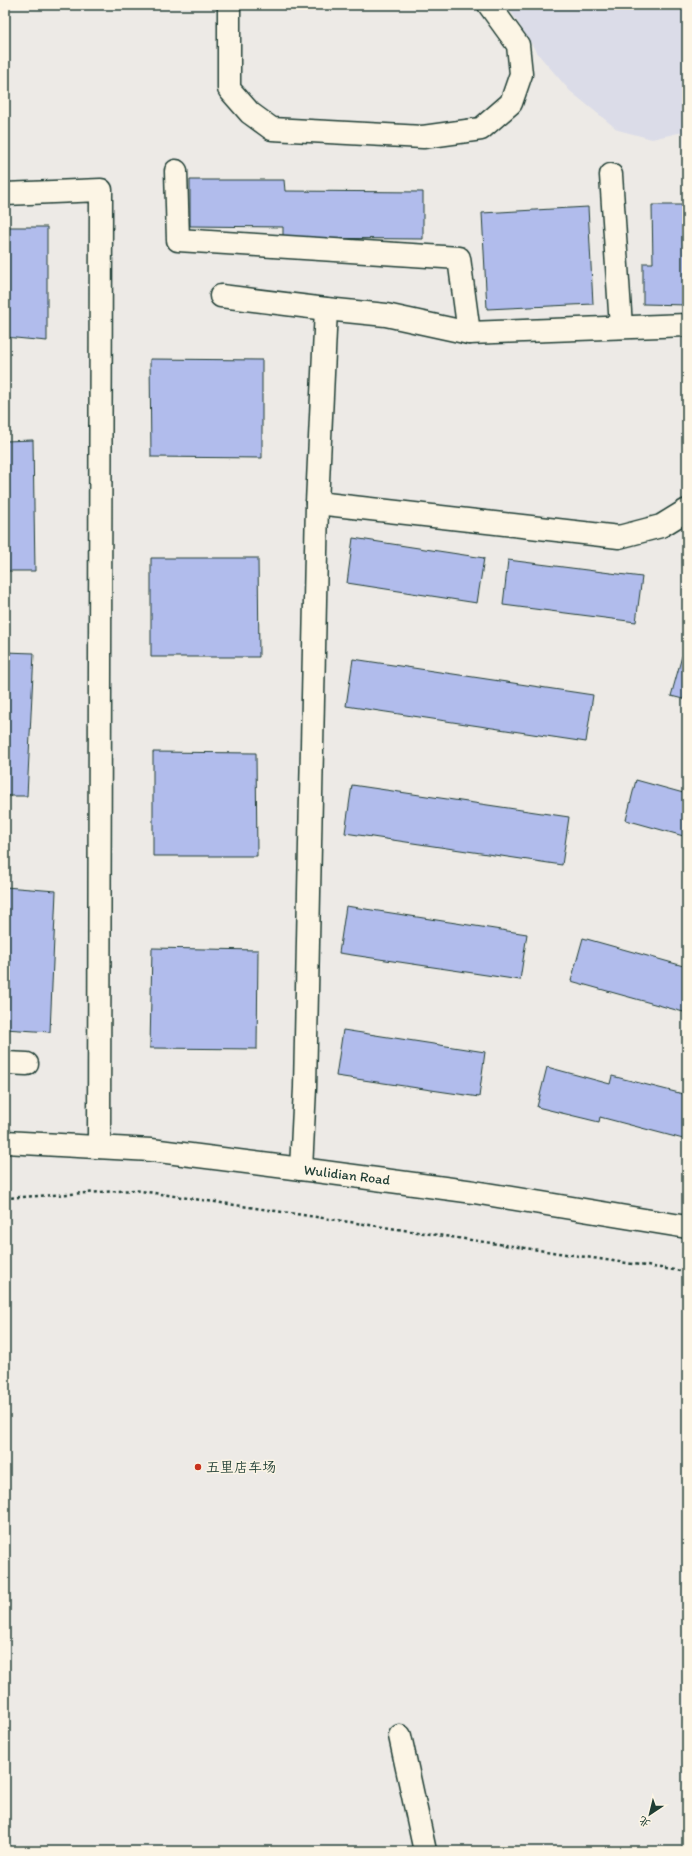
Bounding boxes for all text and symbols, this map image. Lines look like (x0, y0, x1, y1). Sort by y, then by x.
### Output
street label: Wulidian Road (303, 1161, 392, 1189)
place label: 五里店车场 (206, 1459, 276, 1476)
marker: 五里店车场 (193, 1462, 203, 1472)
north arrow (630, 1794, 670, 1834)
text: 北 (636, 1813, 653, 1830)

